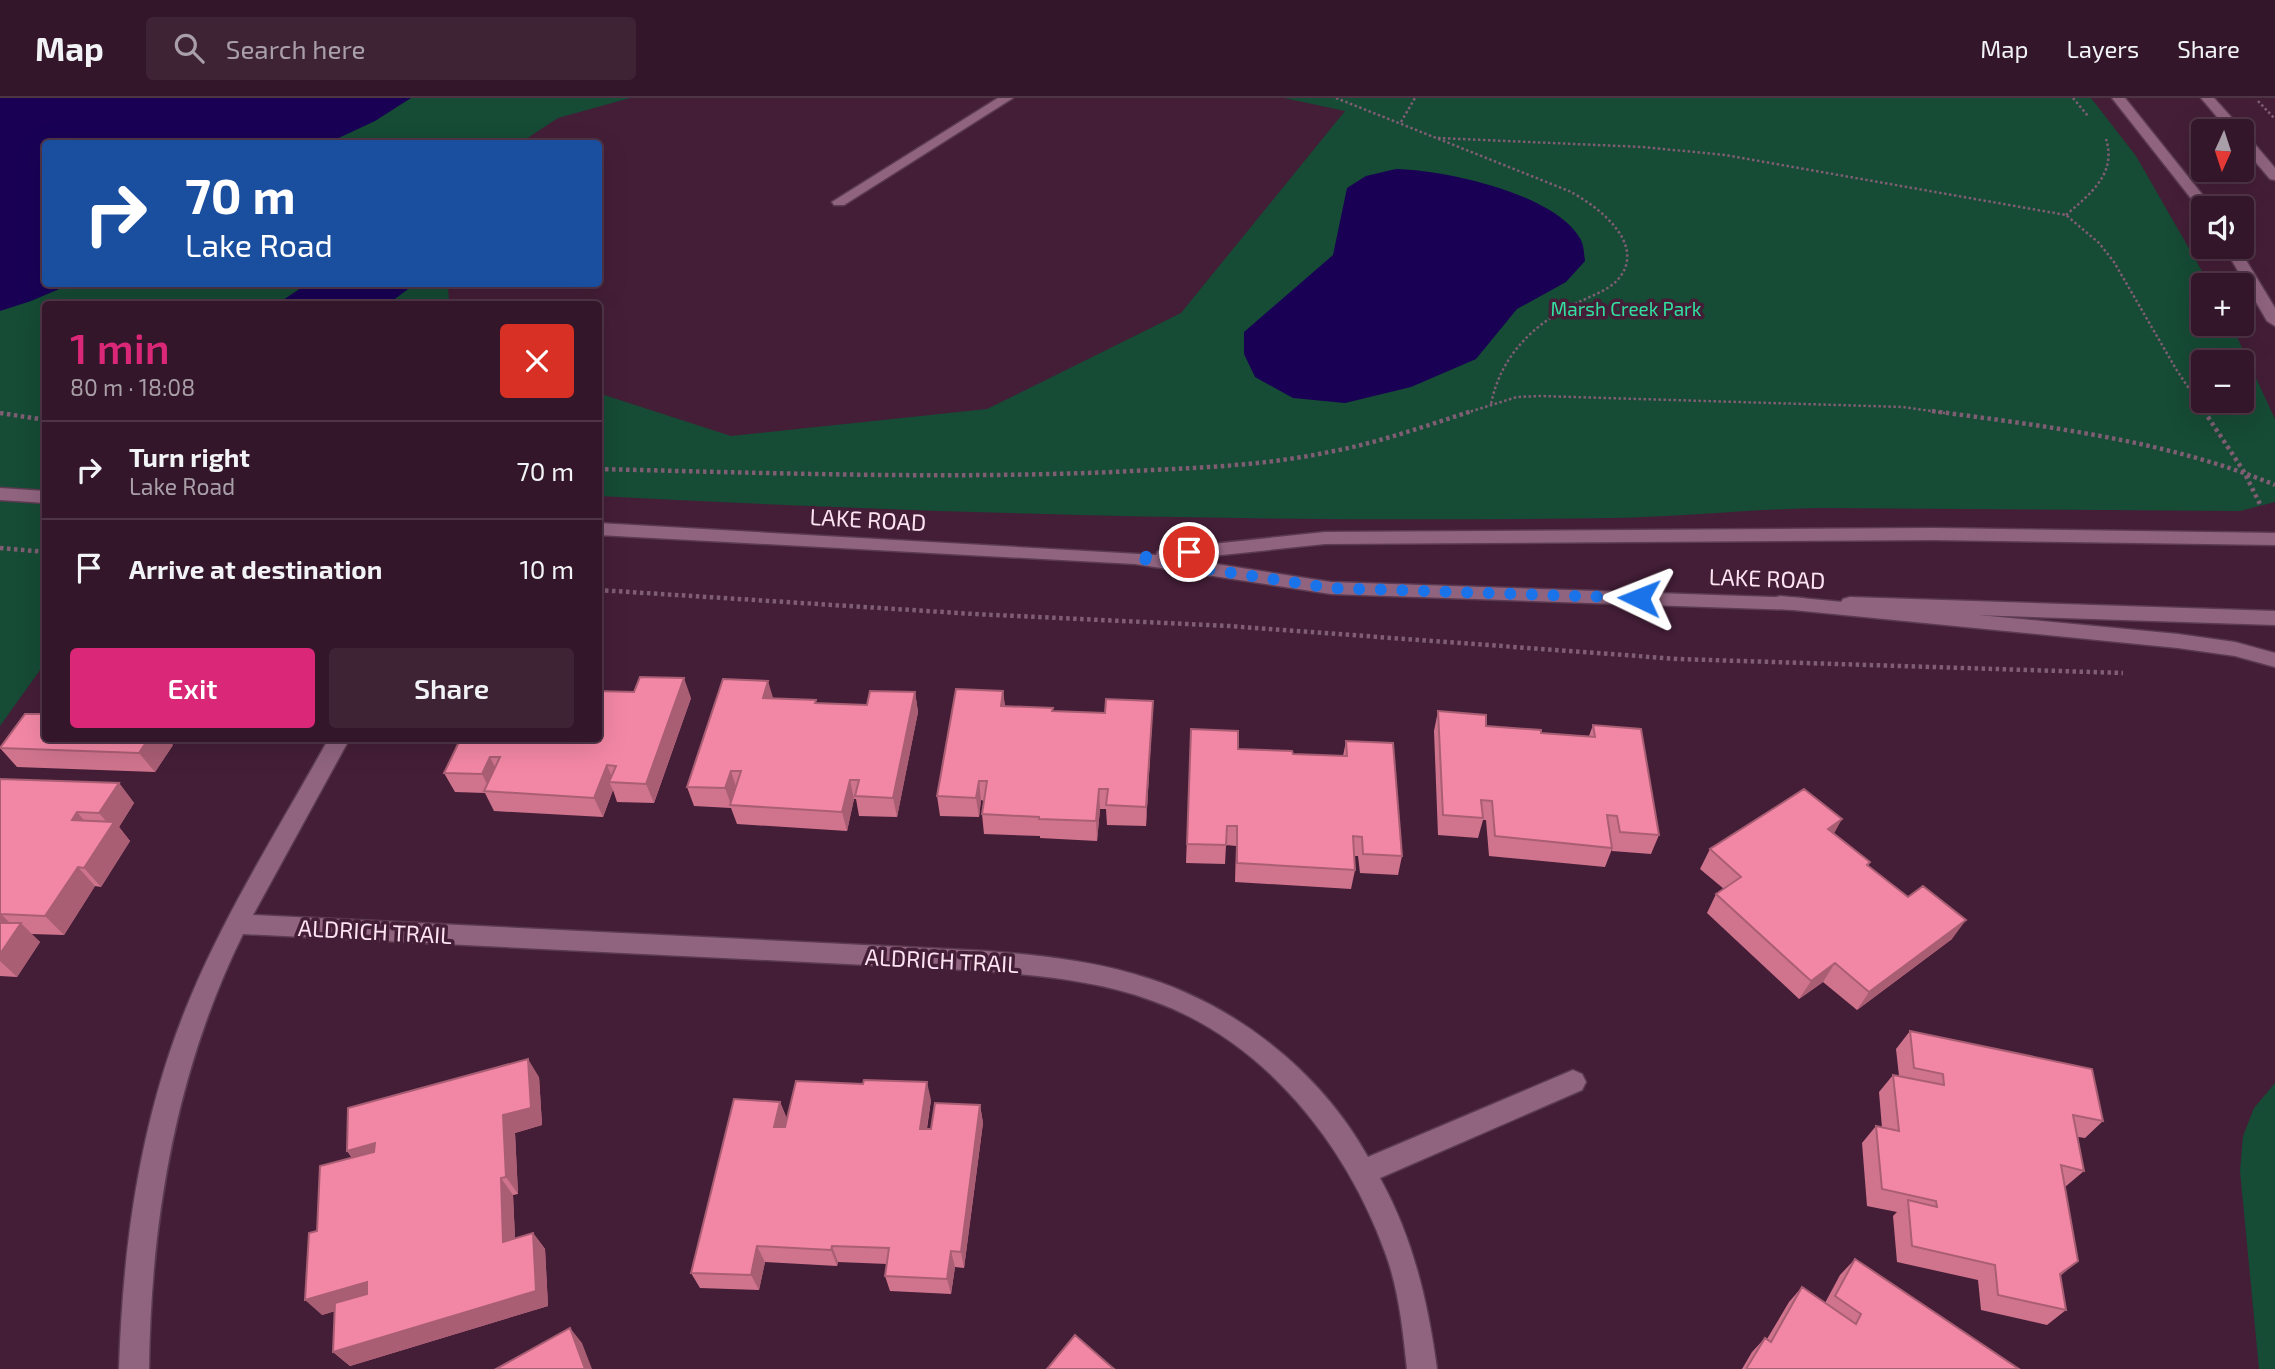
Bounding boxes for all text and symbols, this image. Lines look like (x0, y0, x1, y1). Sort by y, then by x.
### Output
search box (146, 17, 636, 80)
text: Map (35, 28, 104, 68)
icon: search (170, 29, 208, 67)
text: Search here (226, 33, 365, 64)
text: Map (1980, 34, 2028, 63)
text: Layers (2066, 34, 2139, 63)
text: Share (2177, 34, 2240, 63)
north arrow (2191, 119, 2254, 182)
map controls (2191, 119, 2254, 413)
text: 70 m (185, 165, 296, 224)
icon: right (70, 168, 161, 259)
button: sound (2191, 196, 2254, 259)
text: Lake Road (185, 225, 333, 263)
button: + (2191, 273, 2254, 336)
park label: Marsh Creek Park (1551, 297, 1702, 320)
text: 1 min (70, 322, 170, 372)
button: close (500, 324, 574, 398)
button: − (2191, 350, 2254, 413)
text: 80 m · 18:08 (70, 373, 195, 401)
text: Turn right (129, 441, 250, 472)
icon: right (70, 451, 108, 489)
text: 70 m (516, 455, 574, 486)
text: Lake Road (129, 472, 235, 500)
street label: LAKE ROAD (809, 502, 927, 536)
pin (1159, 522, 1219, 582)
icon: arrive (1170, 533, 1208, 571)
icon: arrive (70, 549, 108, 587)
text: Arrive at destination (129, 553, 382, 584)
text: 10 m (519, 553, 574, 584)
position arrow (1602, 561, 1676, 635)
street label: LAKE ROAD (1708, 562, 1826, 594)
button: Exit (70, 648, 315, 728)
button: Share (329, 648, 574, 728)
street label: ALDRICH TRAIL (297, 913, 453, 949)
street label: ALDRICH TRAIL (864, 942, 1020, 978)

